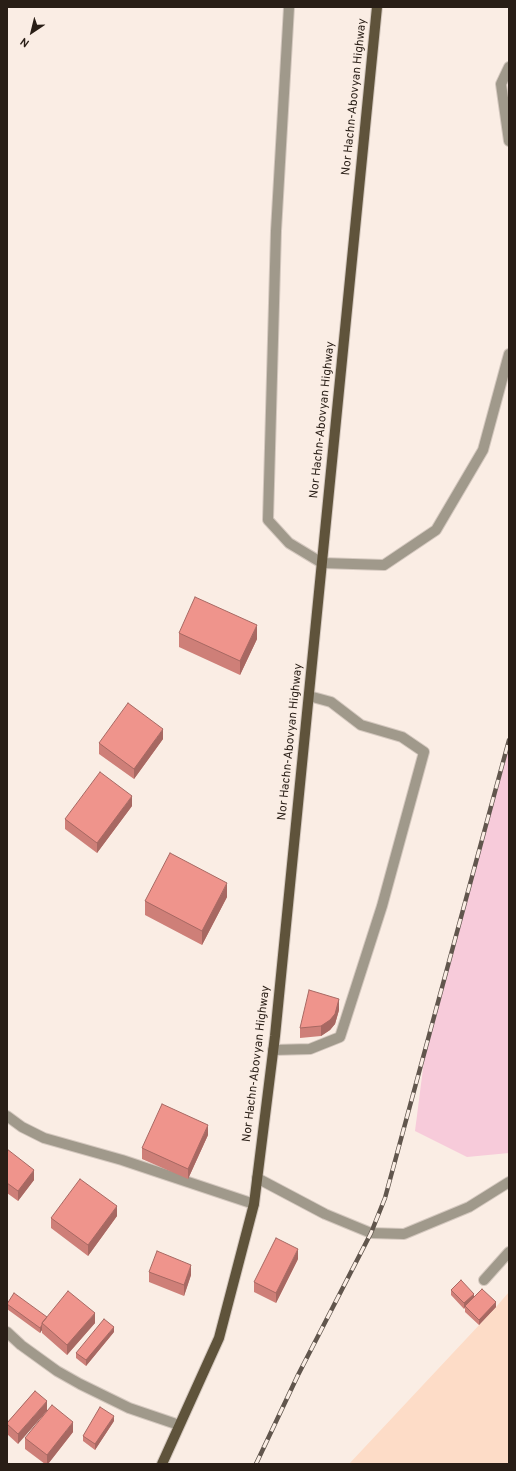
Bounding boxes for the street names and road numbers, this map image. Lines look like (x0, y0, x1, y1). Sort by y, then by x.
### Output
street label: Nor Hachn-Abovyan Highway (340, 18, 370, 176)
street label: Nor Hachn-Abovyan Highway (308, 341, 338, 499)
street label: Nor Hachn-Abovyan Highway (276, 663, 306, 821)
street label: Nor Hachn-Abovyan Highway (240, 985, 274, 1143)

